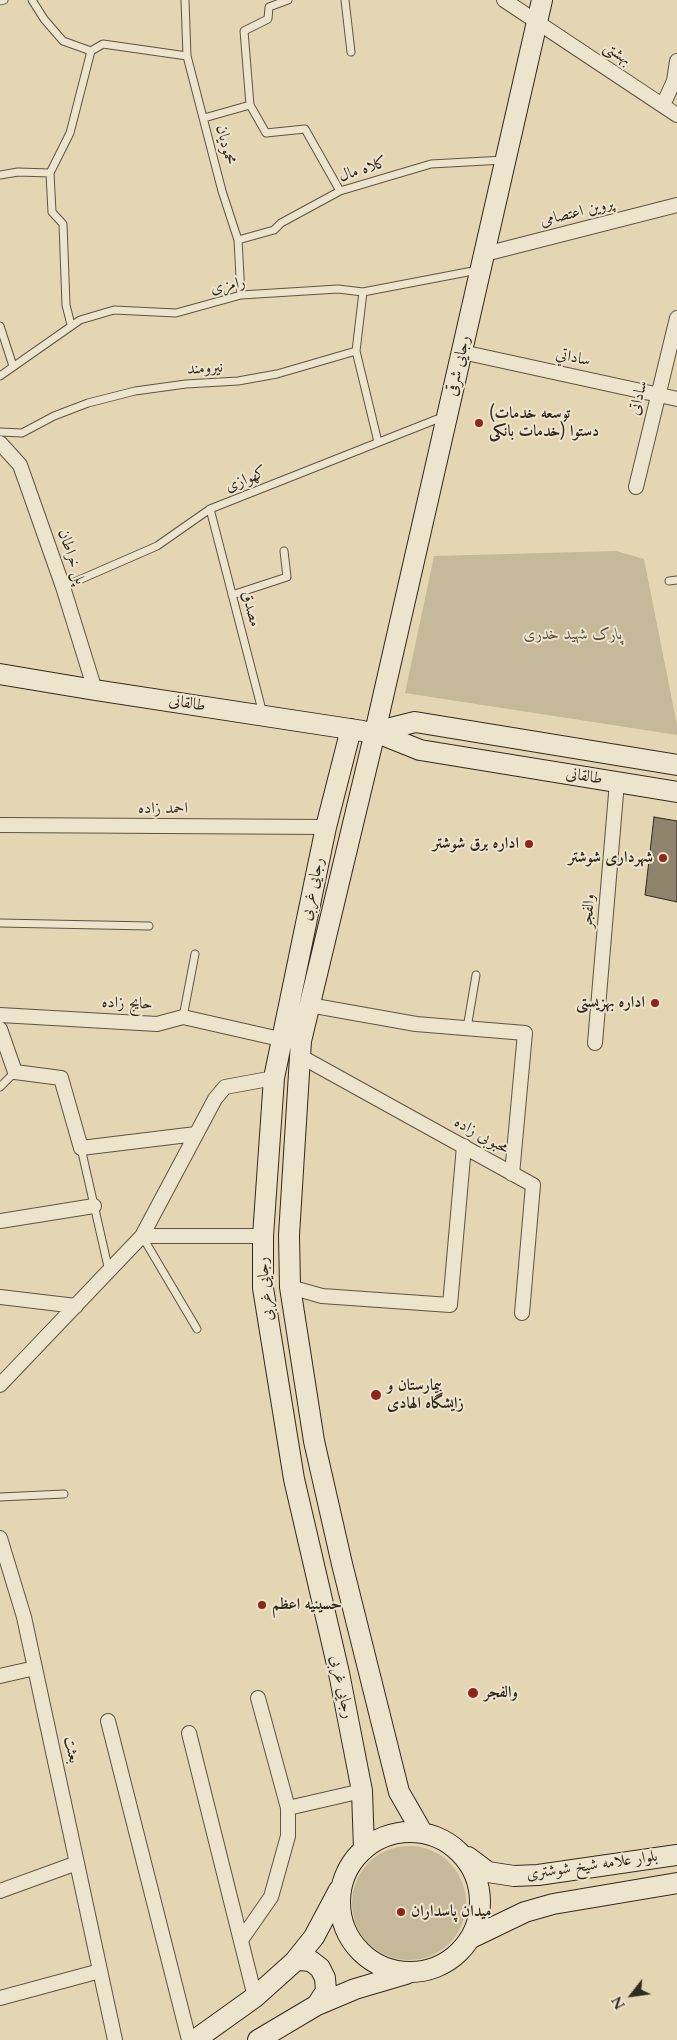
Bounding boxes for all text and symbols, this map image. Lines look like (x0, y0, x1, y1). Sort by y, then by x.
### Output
street label: بهشتی (600, 38, 634, 70)
street label: محمودیان (211, 123, 239, 167)
street label: کلاه مال (336, 153, 390, 187)
street label: پروین اعتصامی (538, 195, 616, 231)
street label: رامزی (209, 273, 247, 299)
street label: رجایی شرقی (443, 334, 475, 398)
street label: ساداتي (554, 345, 592, 371)
street label: نیرومند (186, 358, 224, 380)
street label: ساداتی (625, 379, 653, 417)
place label: (توسعه خدمات دستوا (خدمات بانکی (489, 404, 599, 442)
marker: (توسعه خدمات دستوا (خدمات بانکی (473, 417, 485, 429)
street label: کهوازی (222, 463, 270, 497)
street label: پل خراطان (53, 527, 89, 587)
street label: مصدق (236, 589, 264, 629)
park label: پارک شهید خدری (523, 625, 623, 645)
street label: طالقانی (167, 692, 207, 716)
street label: طالقانی (564, 765, 604, 789)
street label: احمد زاده (138, 799, 188, 819)
place label: اداره برق شوشتر (433, 834, 519, 854)
marker: اداره برق شوشتر (523, 838, 535, 850)
place label: شهرداری شوشتر (569, 848, 653, 868)
marker: شهرداری شوشتر (657, 852, 669, 864)
street label: رجایی غربی (297, 856, 329, 922)
street label: والفجر (578, 893, 600, 929)
place label: اداره بهزیستی (576, 993, 645, 1013)
street label: حایج زاده (101, 994, 153, 1014)
marker: اداره بهزیستی (649, 997, 661, 1009)
street label: محبوبی زاده (450, 1113, 512, 1159)
street label: رجایی غربی (254, 1256, 278, 1322)
place label: بیمارستان و زایشگاه الهادی (387, 1376, 464, 1414)
marker: بیمارستان و زایشگاه الهادی (369, 1388, 383, 1402)
place label: حسینیه اعظم (272, 1595, 342, 1615)
marker: حسینیه اعظم (256, 1599, 268, 1611)
street label: رجایی غربی (325, 1654, 357, 1720)
place label: والفجر (484, 1683, 518, 1703)
marker: والفجر (466, 1686, 480, 1700)
street label: بعثت (59, 1735, 83, 1765)
street label: بلوار علامه شیخ شوشتری (525, 1847, 659, 1885)
place label: میدان پاسداران (411, 1902, 491, 1922)
marker: میدان پاسداران (395, 1906, 407, 1918)
north arrow (607, 1970, 657, 2020)
text: N (607, 1993, 630, 2013)

